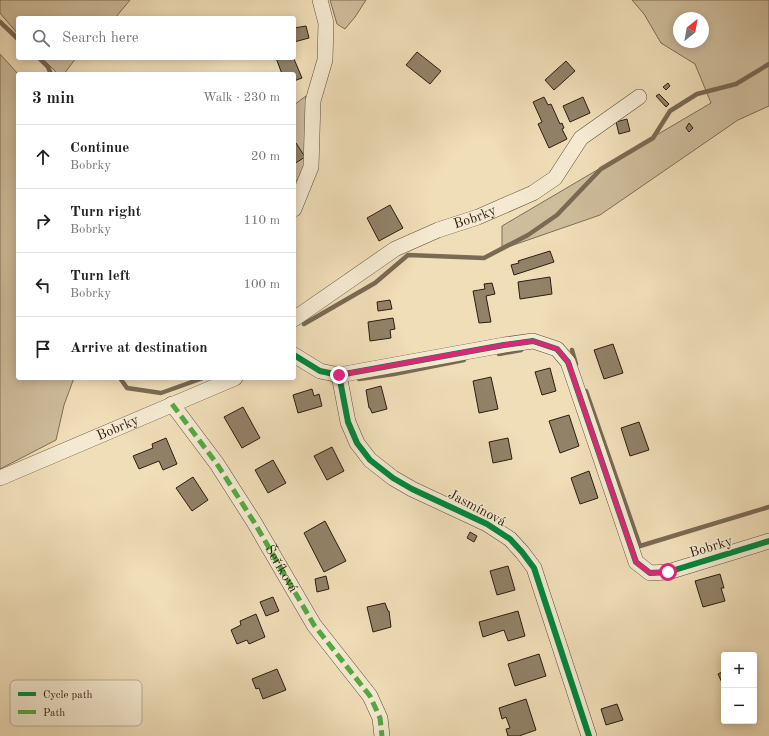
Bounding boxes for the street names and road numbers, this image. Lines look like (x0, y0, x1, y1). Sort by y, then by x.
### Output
street label: Bobrky (452, 203, 499, 231)
street label: Bobrky (95, 413, 141, 443)
street label: Jasmínová (446, 487, 508, 529)
street label: Bobrky (688, 534, 735, 560)
street label: Šeříková (262, 541, 301, 595)

